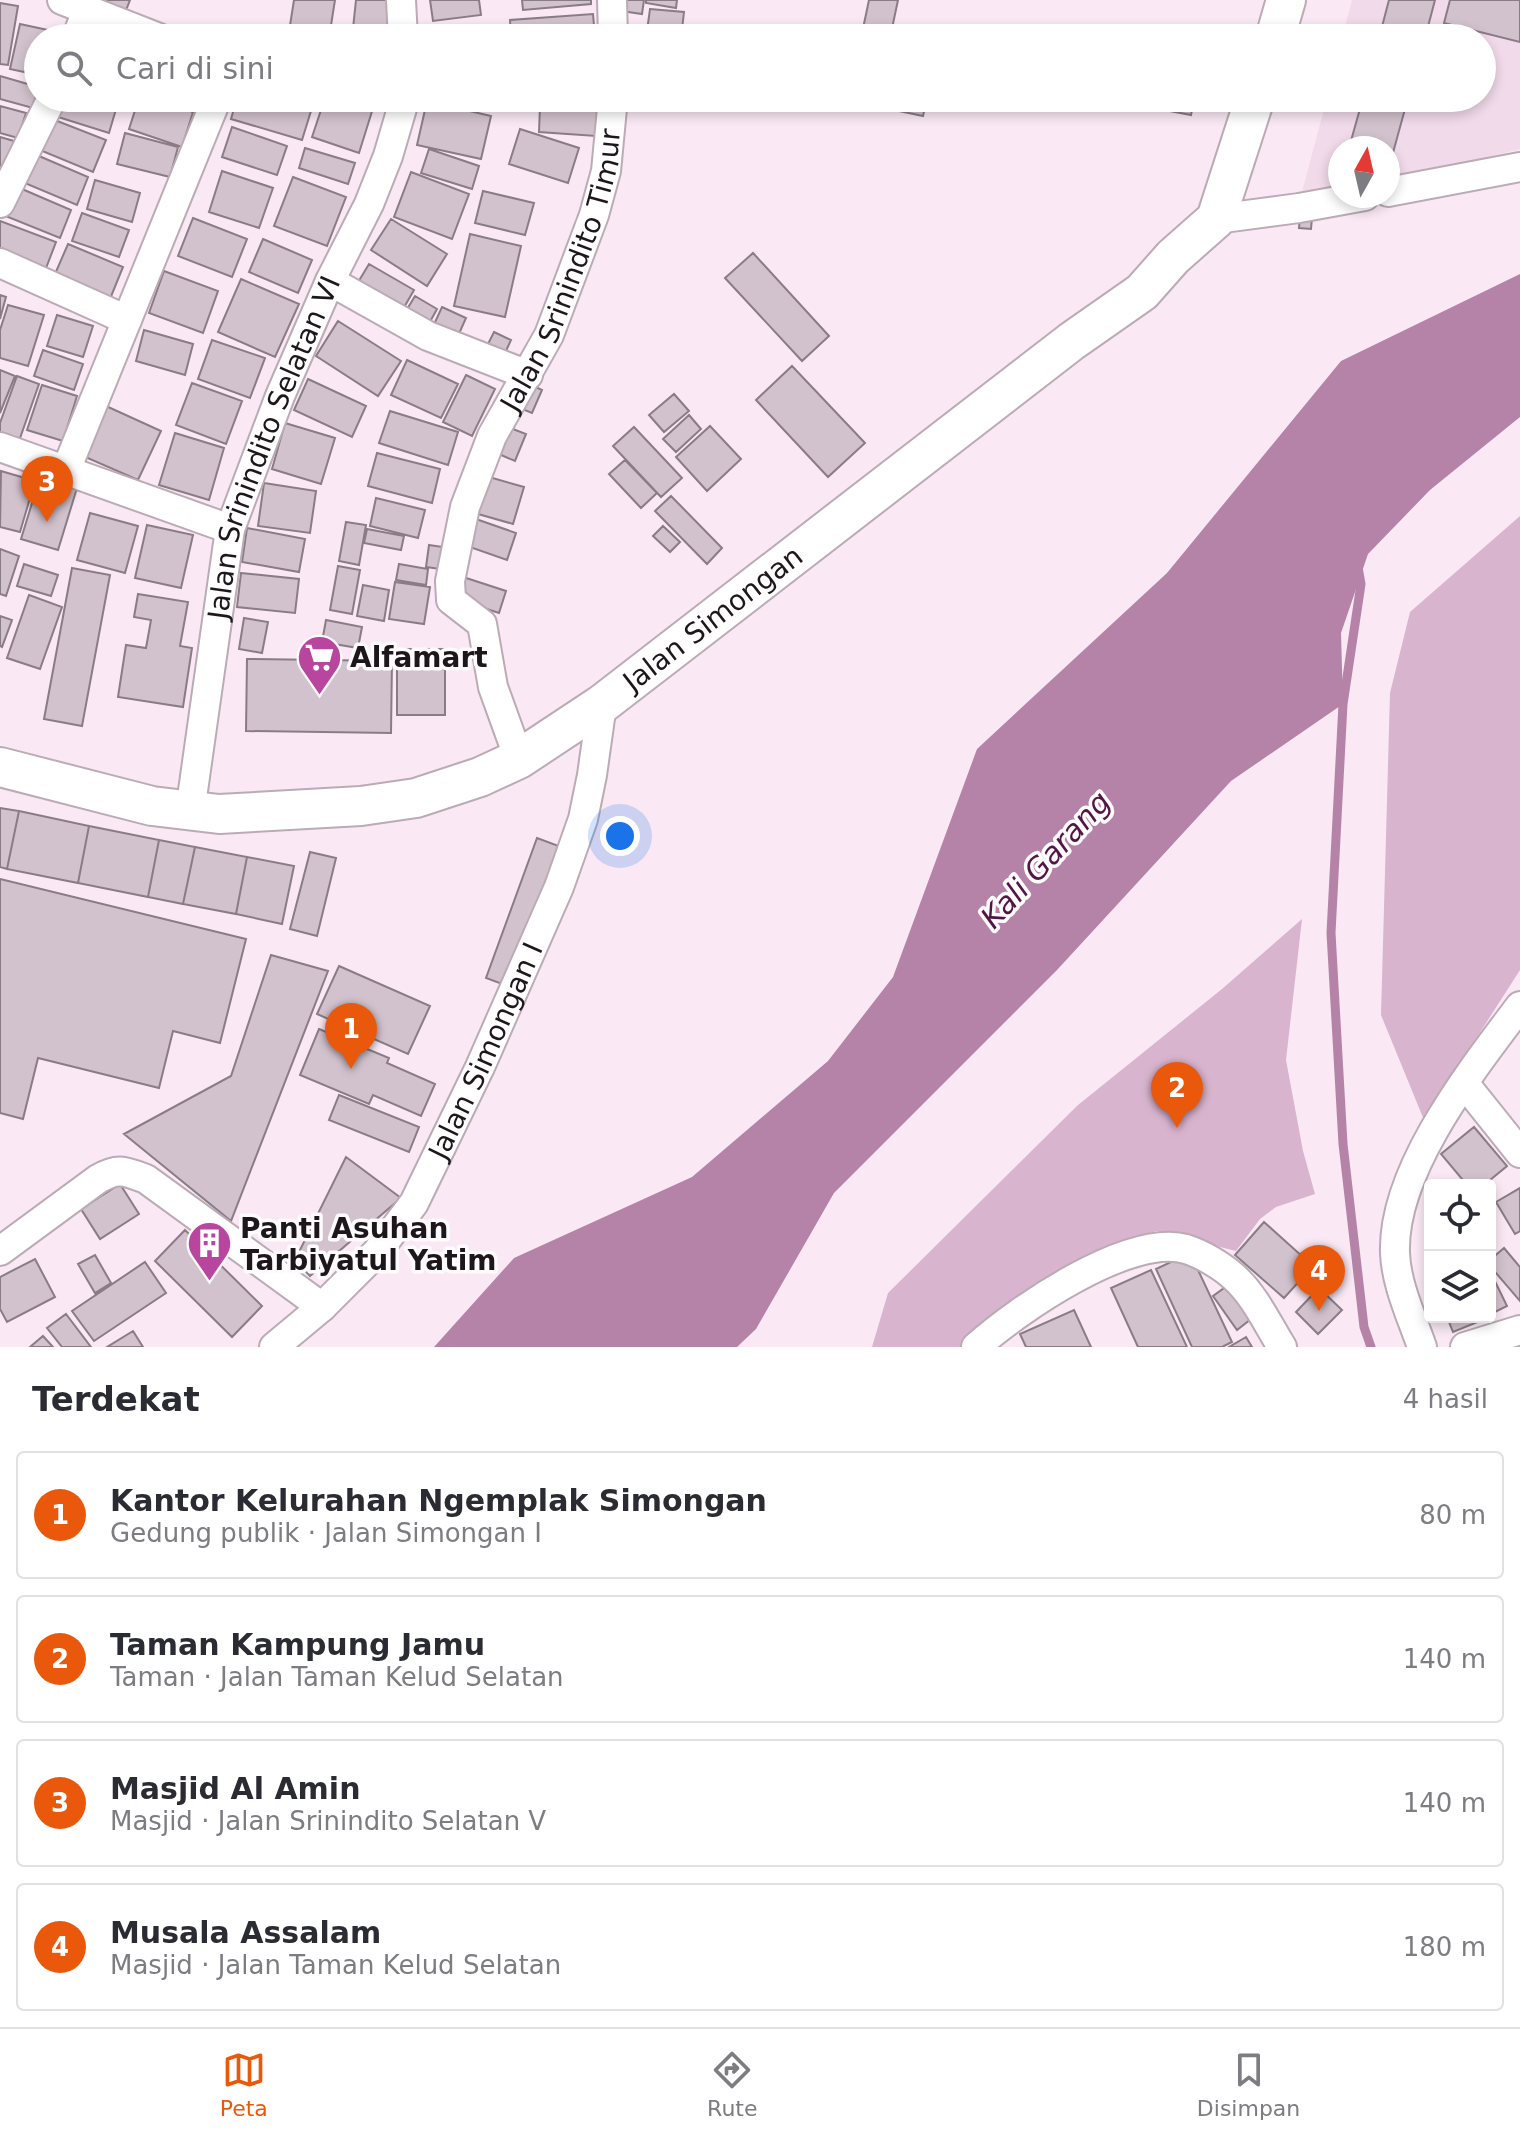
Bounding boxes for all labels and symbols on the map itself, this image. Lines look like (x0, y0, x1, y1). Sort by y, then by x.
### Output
street label: Jalan Srinindito Timur (493, 127, 627, 419)
north arrow (1328, 136, 1400, 208)
street label: Jalan Srinindito Selatan VI (201, 271, 347, 623)
pin: 3 (21, 456, 73, 522)
street label: Jalan Simongan (615, 539, 809, 700)
supermarket icon: Alfamart (295, 633, 343, 696)
place label: Alfamart (350, 641, 488, 674)
water label: Kali Garang (974, 784, 1118, 935)
your location (600, 816, 640, 856)
street label: Jalan Simongan I (421, 937, 550, 1166)
pin: 1 (325, 1003, 377, 1069)
pin: 2 (1151, 1062, 1203, 1128)
place label: Panti Asuhan Tarbiyatul Yatim (240, 1212, 496, 1277)
building icon: Panti Asuhan Tarbiyatul Yatim (185, 1220, 233, 1283)
pin: 4 (1293, 1245, 1345, 1311)

